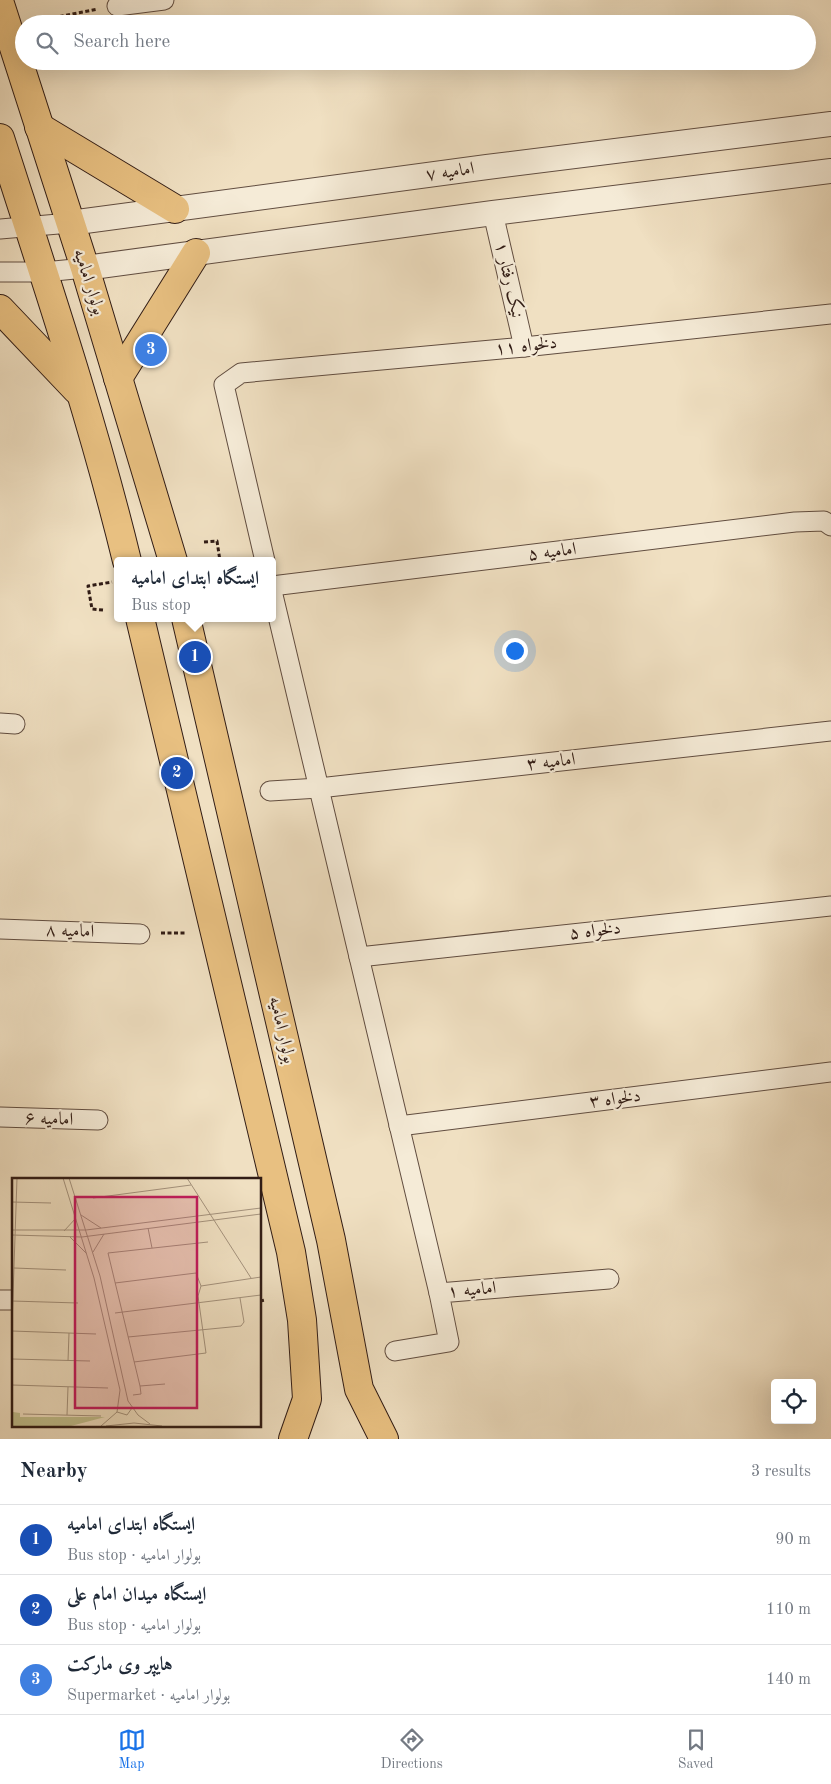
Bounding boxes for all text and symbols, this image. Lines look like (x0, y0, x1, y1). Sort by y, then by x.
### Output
search box (15, 15, 816, 70)
icon: search (33, 29, 61, 57)
text: Search here (73, 33, 170, 52)
street label: امامیه ۷ (425, 160, 476, 184)
street label: نیک رفتار ۱ (491, 240, 527, 320)
street label: بولوار امامیه (69, 247, 108, 318)
pin: 3 (135, 331, 167, 369)
street label: دلخواه ۱۱ (494, 334, 558, 359)
street label: امامیه ۵ (527, 540, 577, 564)
popup (114, 557, 276, 622)
text: ایستگاه ابتدای امامیه (131, 570, 259, 589)
text: Bus stop (131, 598, 191, 614)
pin: 1 (179, 638, 211, 676)
your location (502, 638, 528, 664)
street label: امامیه ۳ (526, 750, 576, 774)
pin: 2 (161, 754, 193, 792)
street label: دلخواه ۵ (568, 919, 622, 944)
street label: امامیه ۸ (45, 921, 95, 941)
street label: بولوار امامیه (265, 995, 298, 1066)
street label: دلخواه ۳ (588, 1087, 642, 1112)
street label: امامیه ۶ (24, 1109, 74, 1129)
inset map (12, 1178, 261, 1426)
street label: امامیه ۱ (447, 1279, 497, 1301)
map controls (771, 1379, 816, 1424)
button: locate (771, 1379, 816, 1424)
text: Nearby (20, 1461, 88, 1482)
text: 3 results (751, 1464, 811, 1480)
text: ایستگاه ابتدای امامیه (67, 1516, 195, 1535)
text: 1 (31, 1532, 41, 1548)
text: 90 m (775, 1532, 811, 1548)
text: Bus stop · بولوار امامیه (67, 1548, 201, 1564)
text: ایستگاه میدان امام علی (67, 1586, 206, 1605)
text: 2 (31, 1602, 41, 1618)
text: 110 m (766, 1602, 811, 1618)
text: Bus stop · بولوار امامیه (67, 1618, 201, 1634)
text: هایپر وی مارکت (67, 1656, 173, 1675)
text: 3 (31, 1672, 41, 1688)
text: 140 m (766, 1672, 811, 1688)
text: Supermarket · بولوار امامیه (67, 1688, 230, 1704)
tab: Map (118, 1726, 146, 1773)
tab: Directions (381, 1726, 443, 1773)
tab: Saved (678, 1726, 713, 1773)

